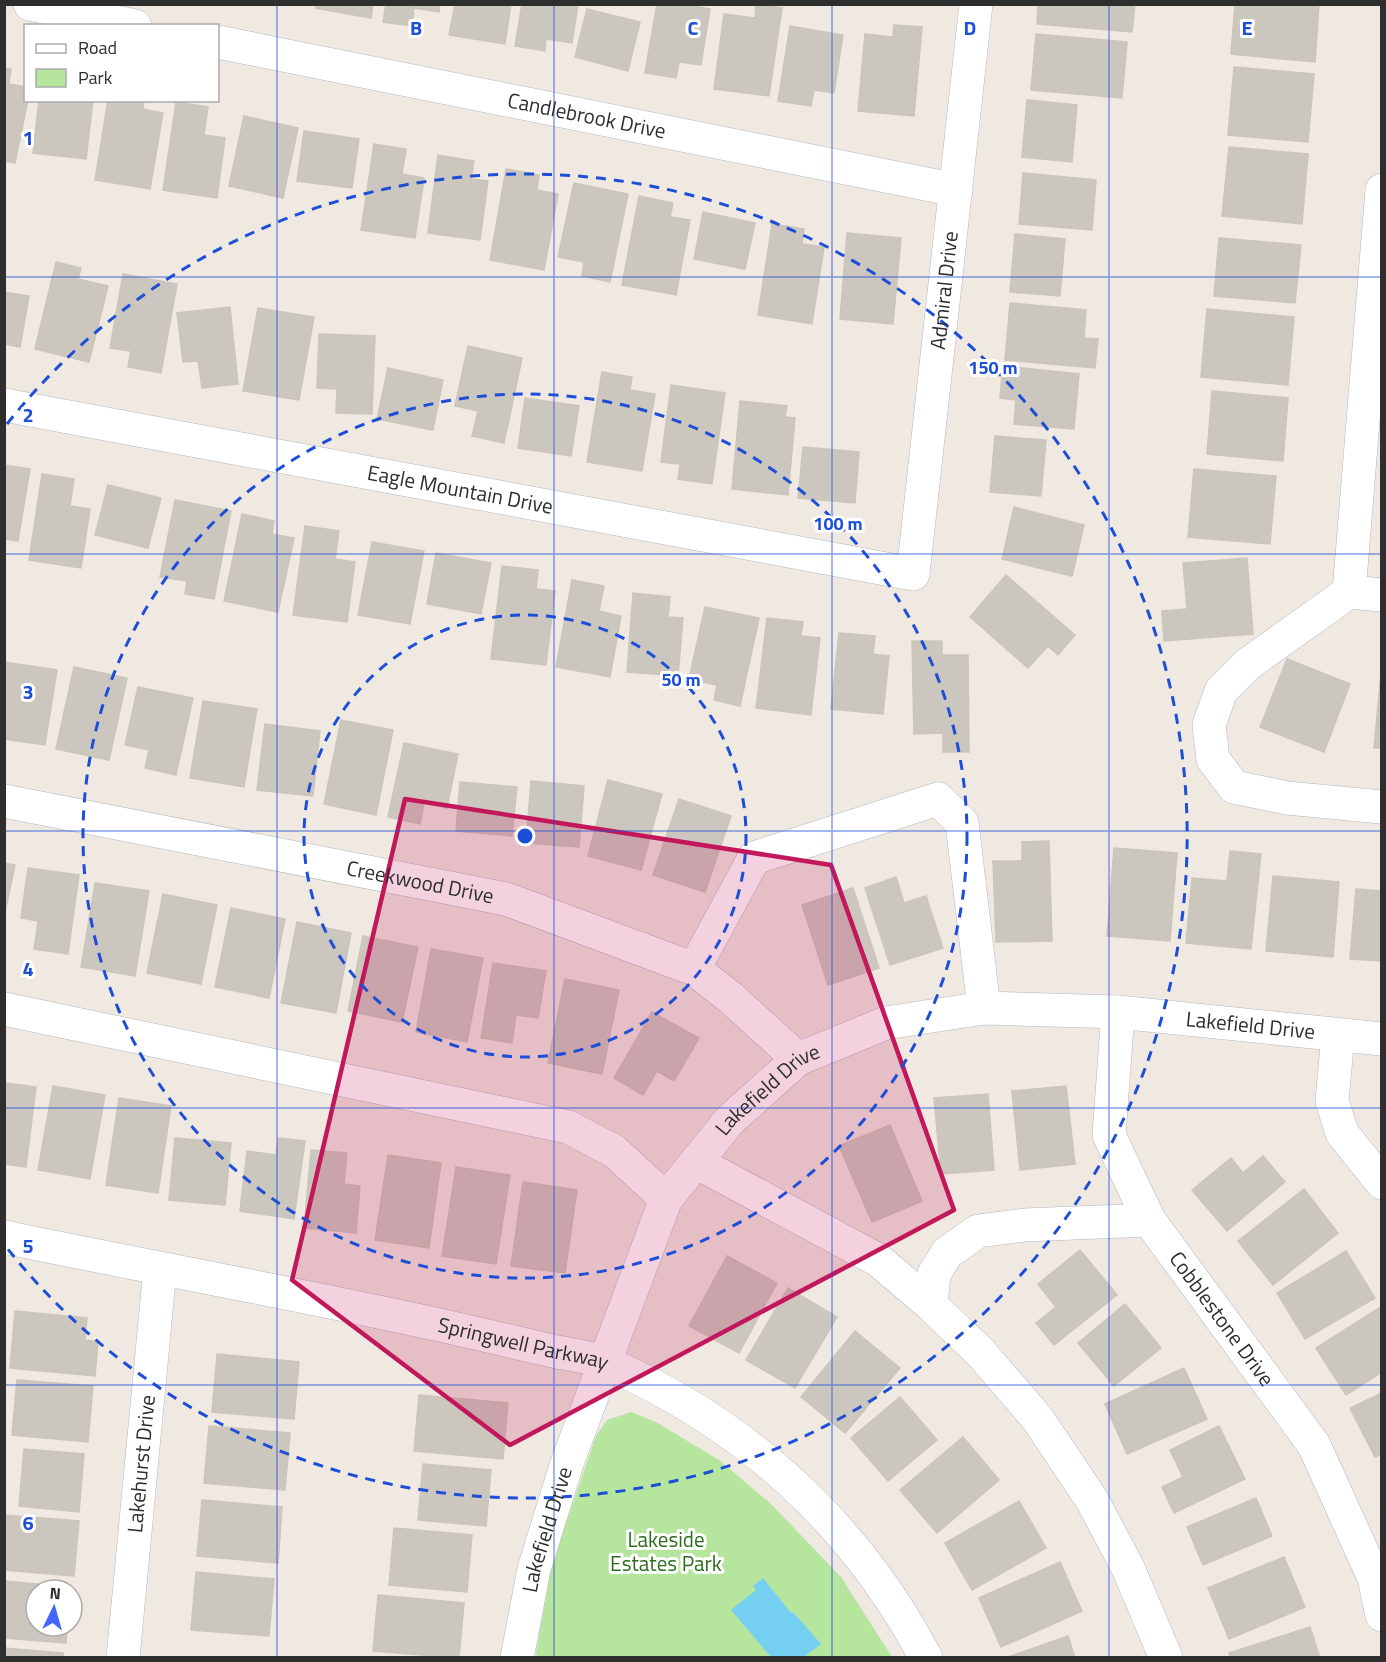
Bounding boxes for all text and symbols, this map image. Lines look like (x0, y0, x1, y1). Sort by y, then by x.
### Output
text: B (410, 12, 422, 43)
text: C (688, 12, 699, 43)
text: D (964, 12, 976, 43)
text: E (1241, 12, 1253, 43)
legend (24, 24, 219, 102)
text: Road (78, 34, 117, 61)
text: Park (78, 64, 113, 91)
street label: Candlebrook Drive (505, 83, 669, 146)
text: 1 (22, 122, 34, 153)
street label: Admiral Drive (921, 229, 966, 351)
text: 150 m (968, 354, 1018, 381)
text: 2 (22, 399, 34, 430)
street label: Eagle Mountain Drive (365, 456, 556, 522)
text: 100 m (813, 510, 863, 537)
text: 50 m (661, 666, 701, 693)
text: 3 (22, 676, 34, 707)
centre of rings (515, 826, 535, 846)
street label: Creekwood Drive (344, 851, 497, 911)
text: 4 (22, 953, 34, 984)
street label: Lakefield Drive (1184, 1002, 1317, 1047)
street label: Lakefield Drive (707, 1035, 824, 1142)
text: 5 (22, 1230, 34, 1261)
street label: Cobblestone Drive (1162, 1244, 1283, 1393)
street label: Springwell Parkway (435, 1308, 614, 1378)
street label: Lakehurst Drive (118, 1393, 163, 1534)
street label: Lakefield Drive (513, 1462, 580, 1595)
text: 6 (22, 1507, 34, 1538)
park label: Lakeside Estates Park (610, 1523, 722, 1579)
north arrow (24, 1578, 84, 1638)
text: N (49, 1581, 62, 1605)

